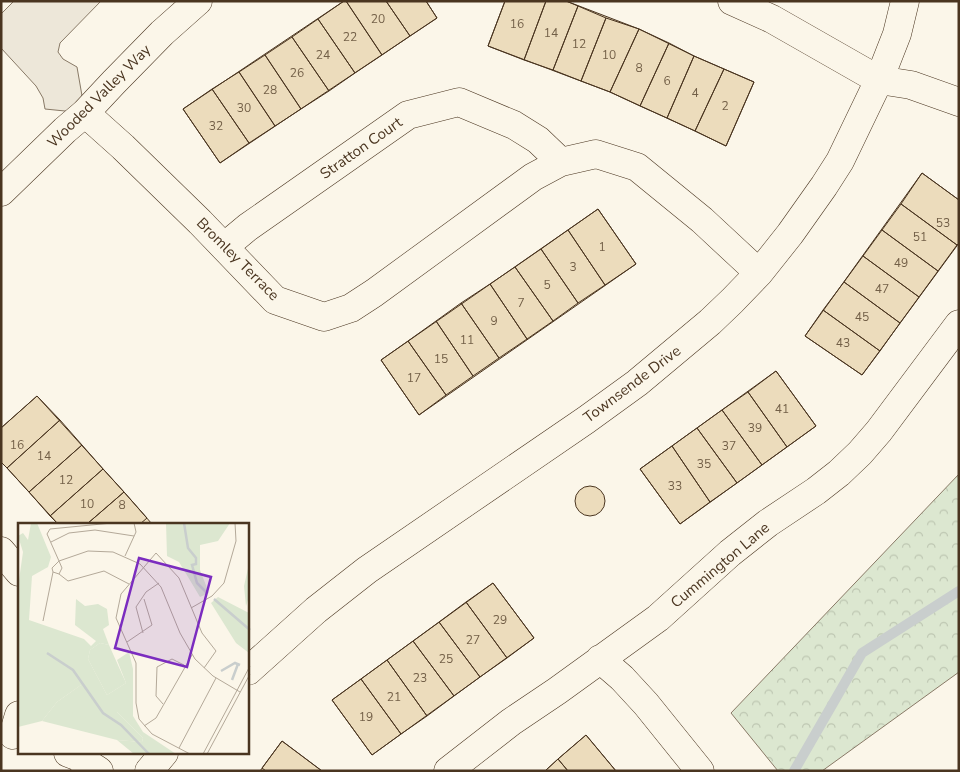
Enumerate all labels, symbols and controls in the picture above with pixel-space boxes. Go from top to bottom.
house number: 20 [371,11,385,27]
house number: 16 [510,16,524,32]
house number: 14 [544,25,558,41]
house number: 22 [343,29,357,45]
house number: 12 [572,36,586,52]
street label: Wooded Valley Way [43,40,155,152]
house number: 24 [316,47,330,63]
house number: 10 [602,47,616,63]
house number: 8 [635,60,643,76]
house number: 26 [290,65,304,81]
house number: 6 [663,73,671,89]
house number: 28 [263,82,277,98]
house number: 4 [691,85,699,101]
house number: 2 [721,98,729,114]
house number: 30 [237,100,251,116]
street label: Stratton Court [316,112,407,184]
house number: 32 [209,118,223,134]
street label: Bromley Terrace [192,213,284,305]
house number: 53 [936,215,950,231]
house number: 51 [913,229,927,245]
house number: 1 [598,239,606,255]
house number: 49 [894,255,908,271]
house number: 3 [569,259,577,275]
house number: 5 [543,277,551,293]
house number: 47 [875,281,889,297]
house number: 7 [517,295,525,311]
house number: 45 [855,309,869,325]
house number: 9 [490,313,498,329]
house number: 11 [460,332,474,348]
house number: 43 [836,335,850,351]
street label: Townsende Drive [579,341,685,427]
house number: 15 [434,351,448,367]
house number: 17 [407,370,421,386]
house number: 41 [775,401,789,417]
house number: 39 [748,420,762,436]
house number: 16 [10,437,24,453]
house number: 37 [722,438,736,454]
house number: 14 [37,448,51,464]
house number: 35 [697,456,711,472]
house number: 12 [59,472,73,488]
house number: 33 [668,478,682,494]
house number: 10 [80,496,94,512]
house number: 8 [118,497,126,513]
street label: Cummington Lane [666,518,774,612]
inset map [18,523,249,754]
house number: 29 [493,612,507,628]
house number: 27 [466,632,480,648]
house number: 25 [439,651,453,667]
house number: 23 [413,670,427,686]
house number: 21 [387,689,401,705]
house number: 19 [359,709,373,725]

